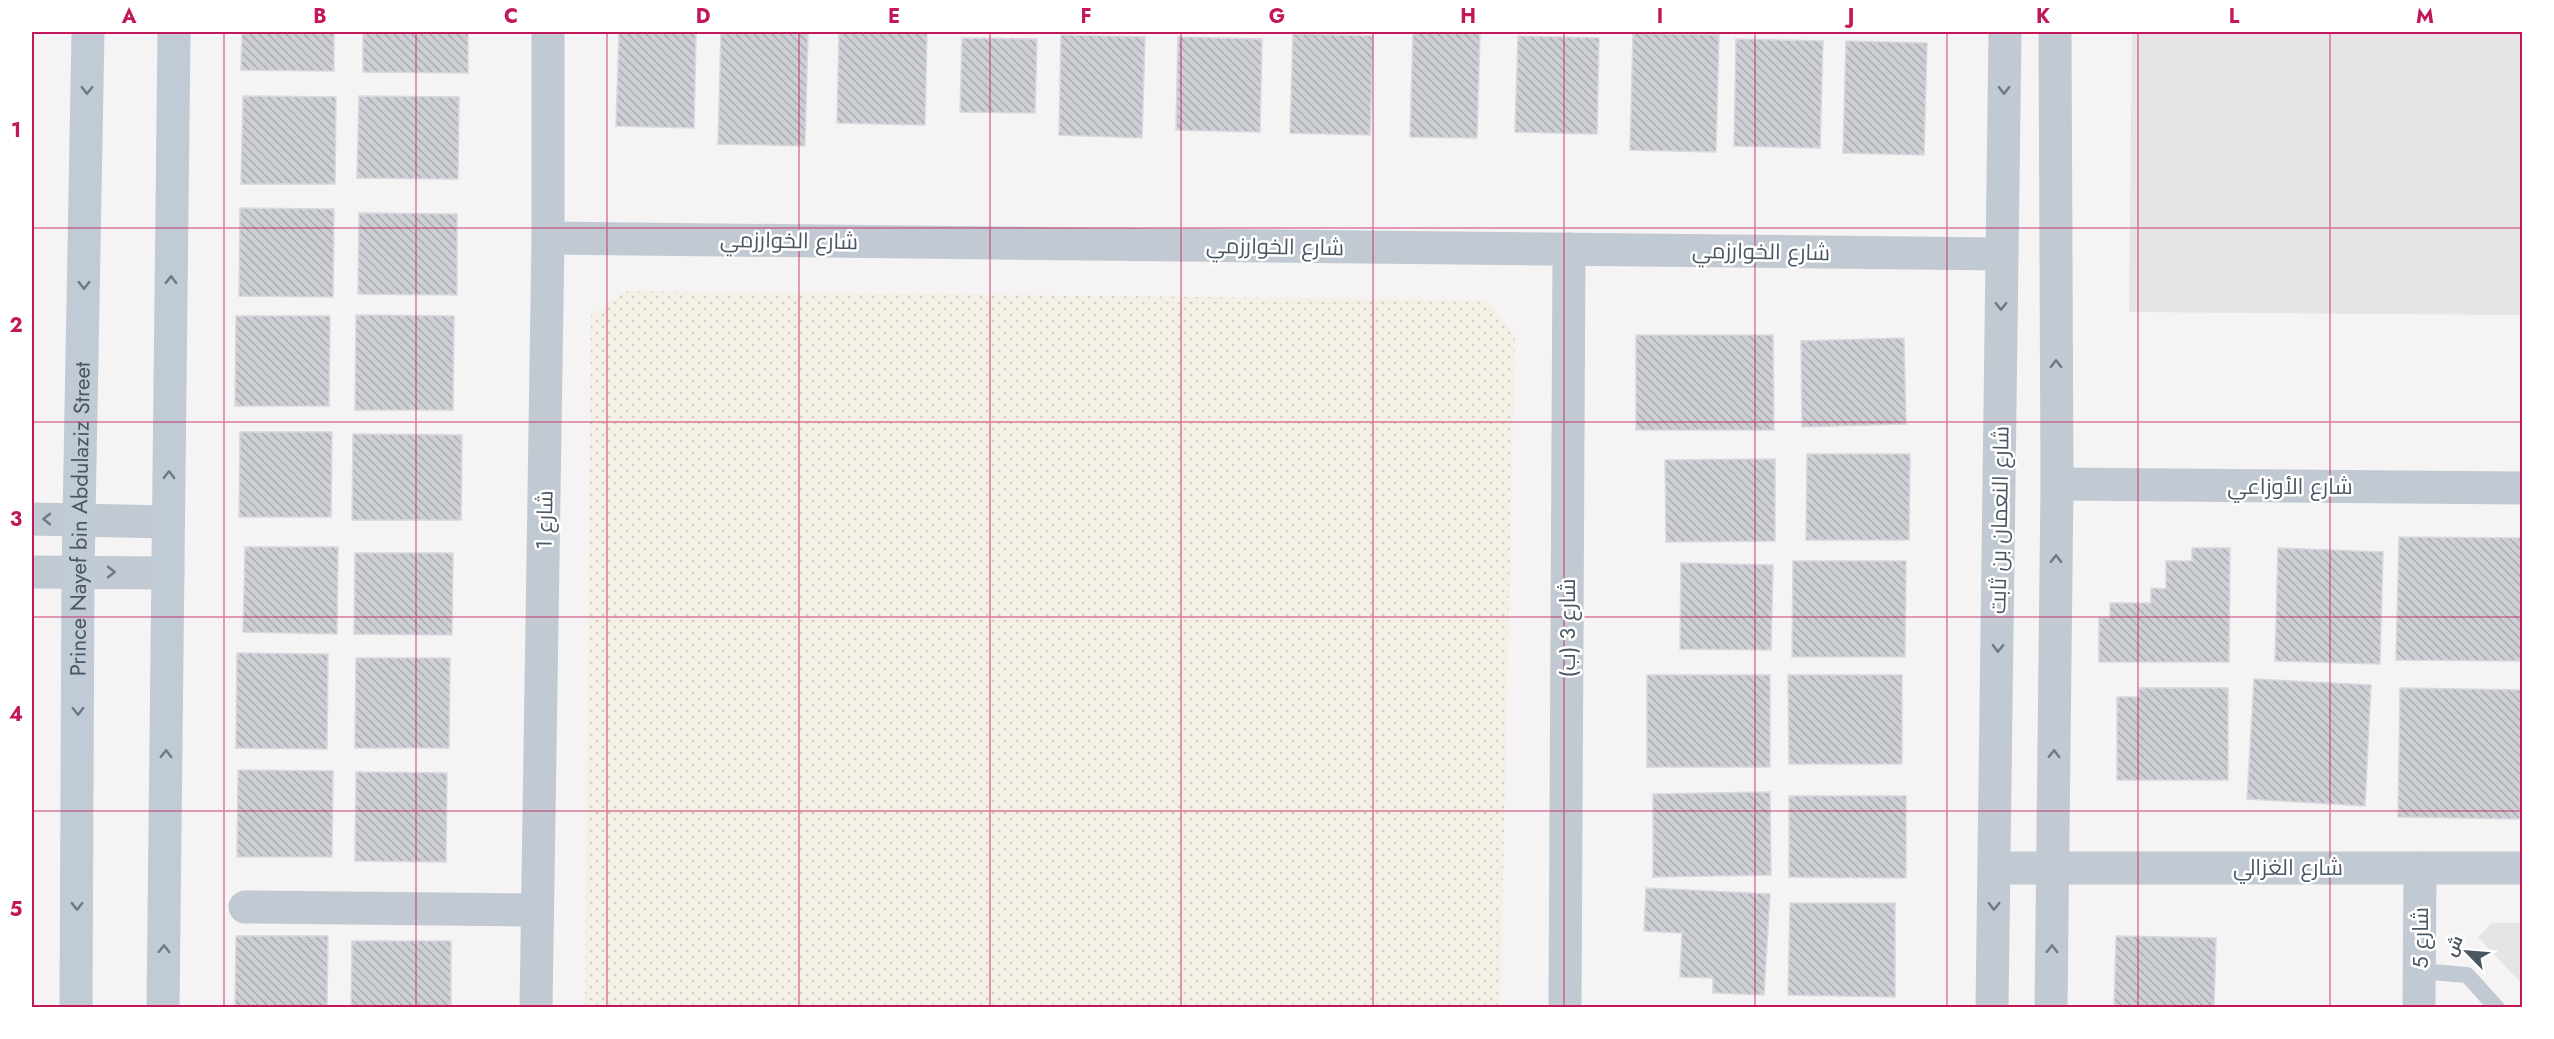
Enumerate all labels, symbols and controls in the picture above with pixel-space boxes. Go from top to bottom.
text: A [121,2,137,31]
text: B [313,2,327,31]
text: C [504,2,518,31]
text: D [696,2,710,31]
text: E [888,2,900,31]
text: F [1080,2,1092,31]
text: G [1269,2,1285,31]
text: H [1460,2,1476,31]
text: I [1657,2,1663,31]
text: J [1844,2,1854,31]
text: K [2036,2,2050,31]
text: L [2229,2,2240,31]
text: M [2416,2,2434,31]
one-way arrow [81,85,94,94]
one-way arrow [1998,85,2010,94]
text: 1 [11,116,21,145]
street label: شارع الخوارزمي [720,223,858,258]
street label: شارع الخوارزمي [1206,229,1344,264]
street label: شارع الخوارزمي [1692,234,1830,269]
one-way arrow [165,276,177,285]
one-way arrow [78,280,90,289]
one-way arrow [1995,301,2008,310]
text: 2 [9,311,23,340]
one-way arrow [2050,360,2062,369]
street label: Prince Nayef bin Abdulaziz Street [62,361,98,676]
street label: شارع النعمان بن ثابت [1981,426,2017,614]
street label: شارع الأوزاعي [2227,470,2353,503]
one-way arrow [163,471,175,480]
street label: شارع 1 [527,490,561,550]
text: 3 [10,505,22,534]
one-way arrow [43,513,52,525]
one-way arrow [2050,555,2062,564]
one-way arrow [106,566,115,578]
street label: شارع 3 (ب) [1551,579,1583,677]
one-way arrow [1991,643,2004,652]
text: 4 [9,700,23,729]
one-way arrow [72,706,84,715]
one-way arrow [160,750,172,759]
one-way arrow [2048,750,2060,759]
street label: شارع الغزالي [2233,851,2343,884]
text: 5 [10,895,23,924]
one-way arrow [71,901,83,910]
one-way arrow [1988,901,2000,910]
street label: شارع 5 [2404,907,2436,969]
north arrow [2437,922,2497,982]
text: ش [2439,932,2469,960]
one-way arrow [157,945,170,954]
one-way arrow [2046,945,2058,954]

